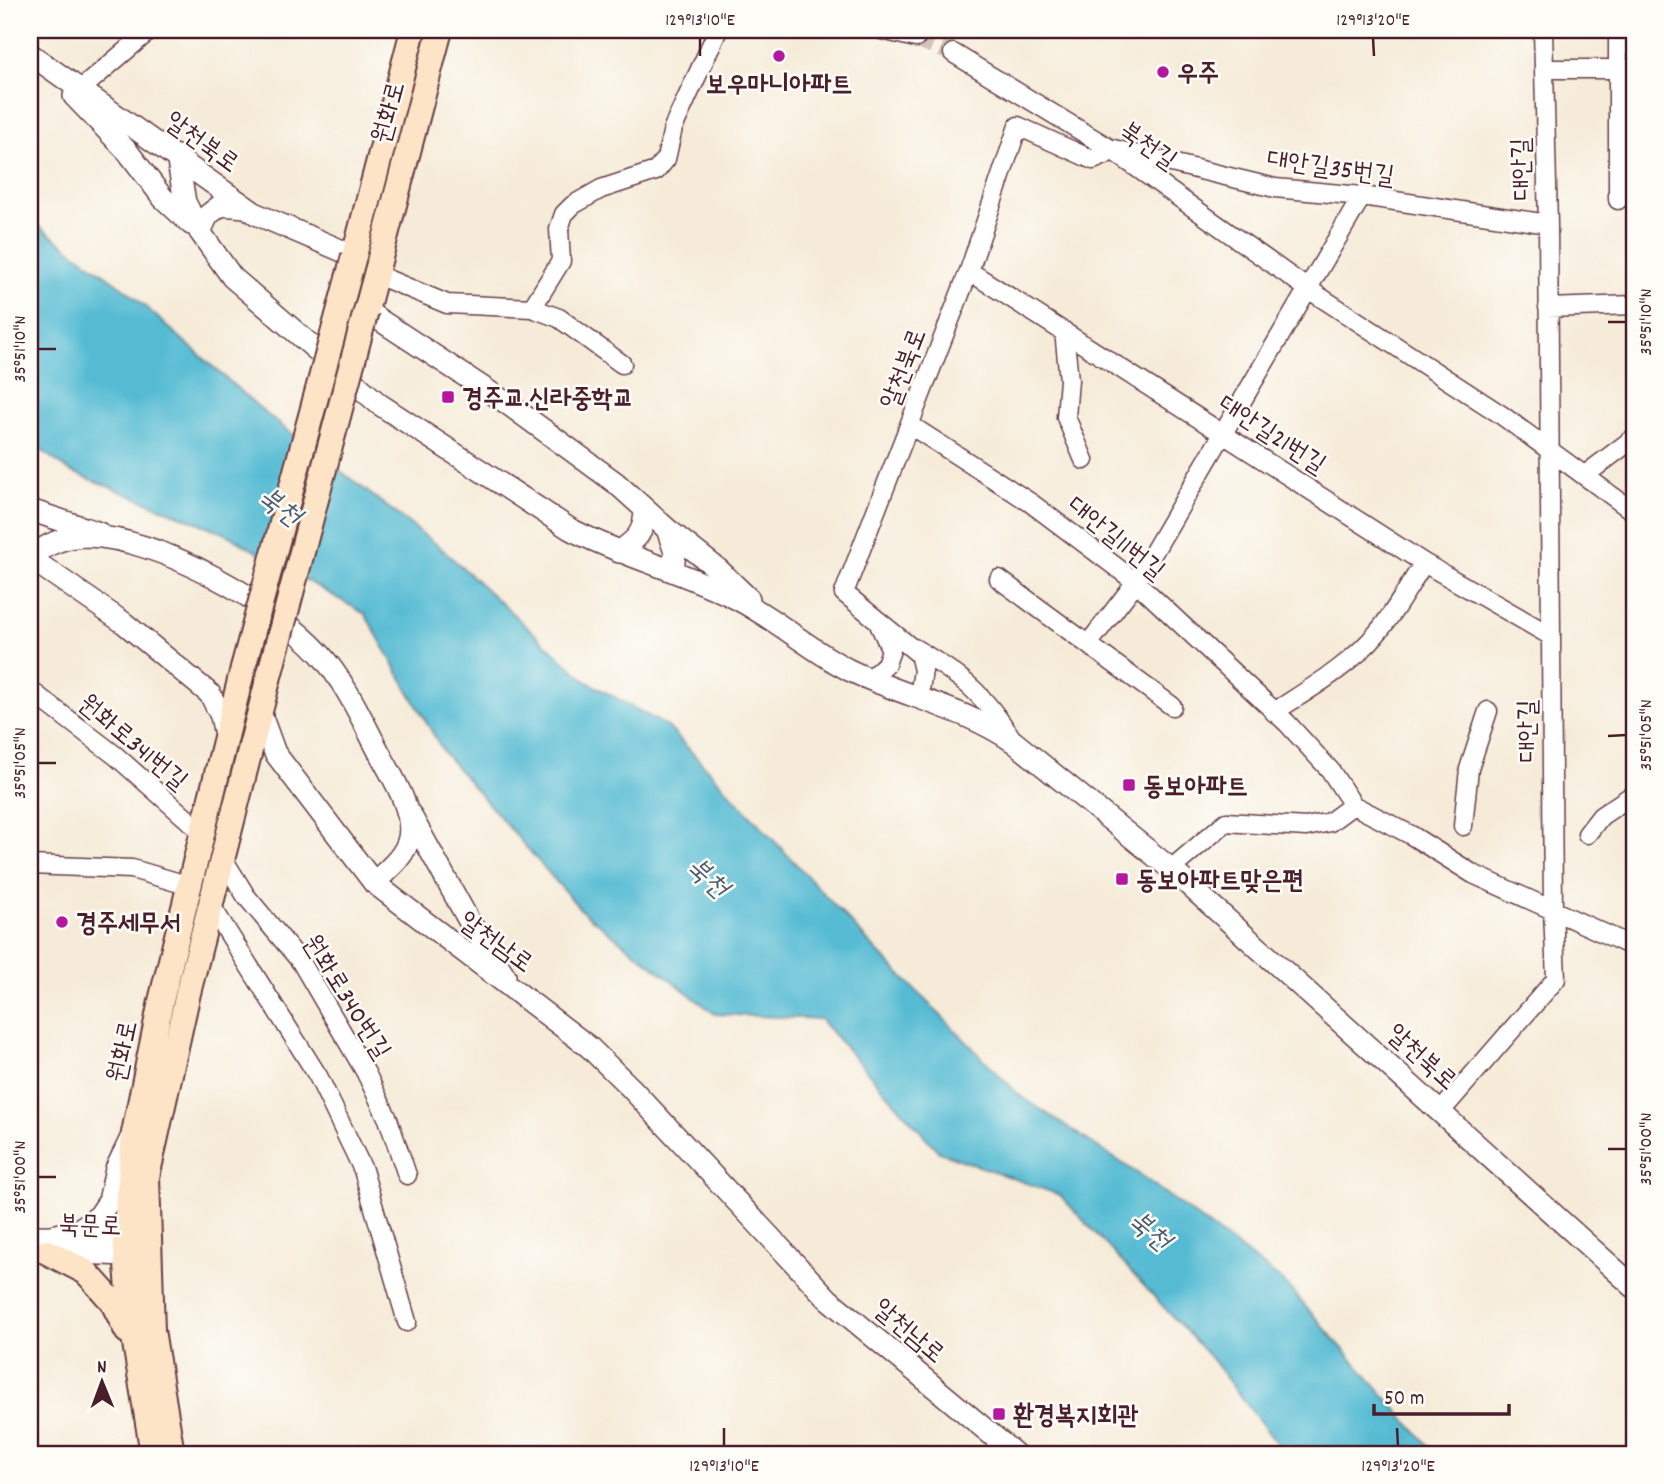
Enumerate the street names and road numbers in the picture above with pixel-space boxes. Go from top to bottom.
street label: 원화로 [364,78,416,148]
street label: 알천북로 [156,104,246,183]
street label: 북천길 [1111,114,1183,180]
street label: 대안길 [1504,137,1543,201]
street label: 대안길35번길 [1264,142,1397,197]
street label: 알천북로 [873,324,938,415]
street label: 대안길21번길 [1210,387,1332,485]
street label: 대안길11번길 [1058,489,1172,591]
street label: 원화로341번길 [69,687,195,801]
street label: 대안길 [1511,700,1548,762]
street label: 알천남로 [450,904,540,983]
street label: 원화로340번길 [292,928,398,1068]
street label: 원화로 [100,1017,149,1086]
street label: 알천북로 [1377,1017,1464,1100]
street label: 북문로 [58,1208,122,1247]
street label: 알천남로 [864,1292,952,1374]

